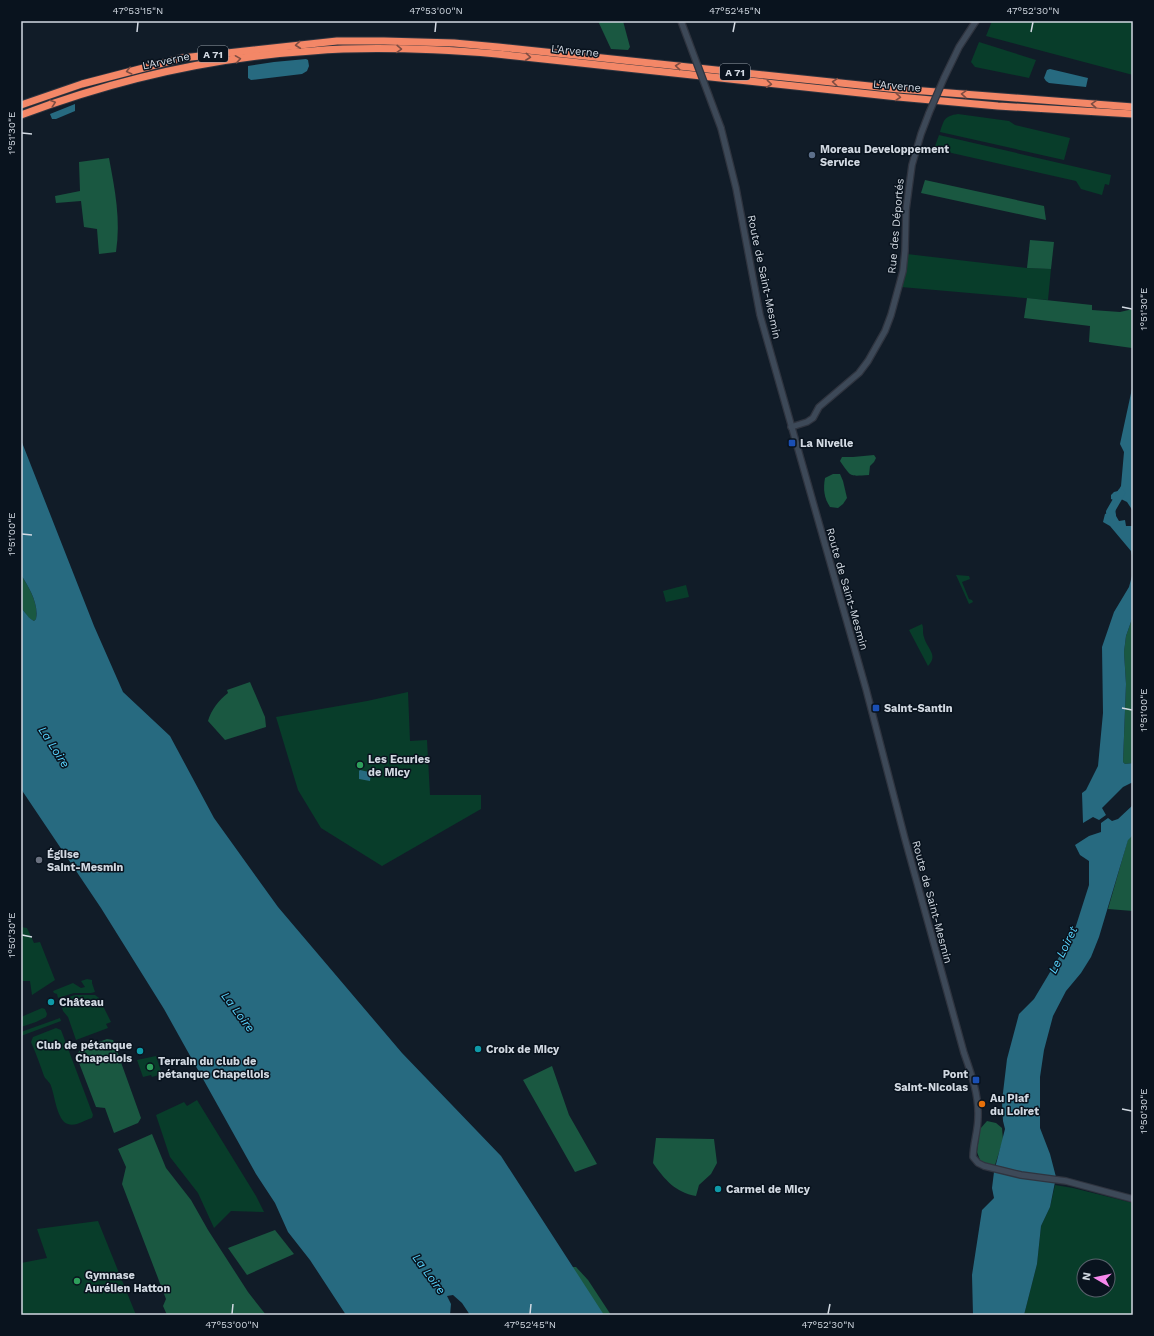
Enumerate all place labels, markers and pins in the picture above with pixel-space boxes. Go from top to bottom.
place label: Moreau Developpement Service [820,143,949,169]
marker: Moreau Developpement Service [807,150,817,160]
place label: La Nivelle [800,437,853,450]
marker: La Nivelle [787,438,797,448]
place label: Saint-Santin [884,702,953,715]
marker: Saint-Santin [871,703,881,713]
place label: Les Ecuries de Micy [368,753,430,779]
marker: Les Ecuries de Micy [355,760,365,770]
place label: Église Saint-Mesmin [47,848,124,874]
marker: Église Saint-Mesmin [34,855,44,865]
place label: Château [59,996,104,1009]
marker: Château [46,997,56,1007]
place label: Club de pétanque Chapellois [36,1039,132,1065]
place label: Croix de Micy [486,1043,560,1056]
marker: Croix de Micy [473,1044,483,1054]
marker: Club de pétanque Chapellois [135,1046,145,1056]
place label: Terrain du club de pétanque Chapellois [158,1055,269,1081]
marker: Terrain du club de pétanque Chapellois [145,1062,155,1072]
place label: Pont Saint-Nicolas [894,1068,968,1094]
marker: Pont Saint-Nicolas [971,1075,981,1085]
place label: Au Piaf du Loiret [990,1092,1039,1118]
marker: Au Piaf du Loiret [977,1099,987,1109]
place label: Carmel de Micy [726,1183,811,1196]
marker: Carmel de Micy [713,1184,723,1194]
place label: Gymnase Aurélien Hatton [85,1269,170,1295]
marker: Gymnase Aurélien Hatton [72,1276,82,1286]

